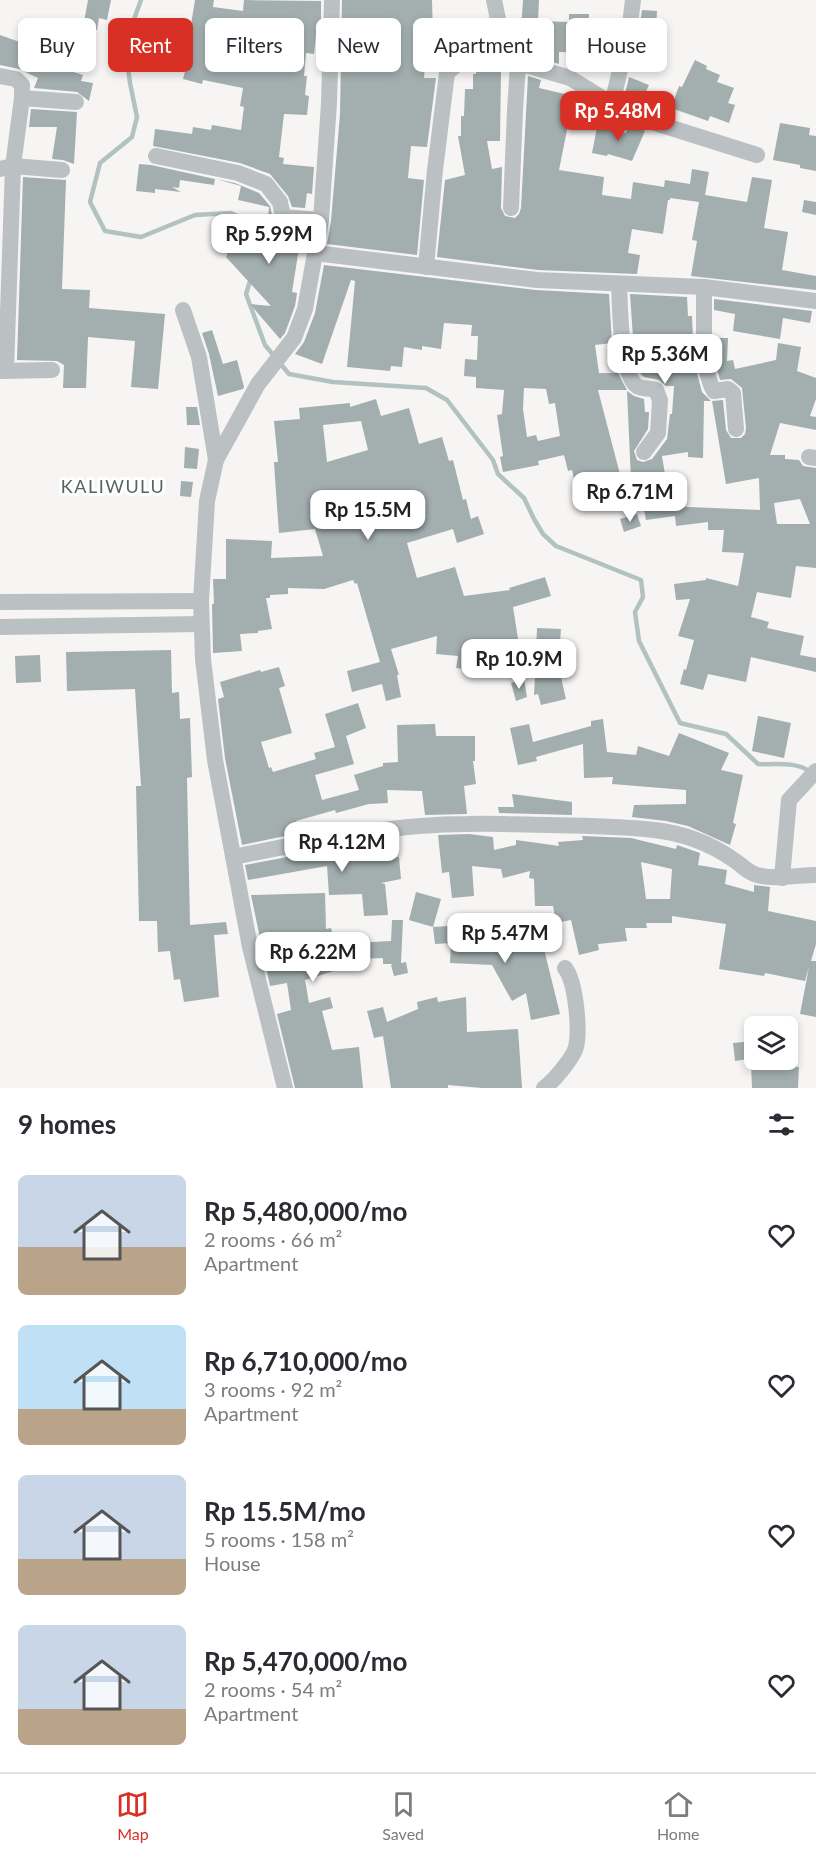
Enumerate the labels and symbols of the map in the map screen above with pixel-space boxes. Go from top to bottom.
pin: Rp 5.48M [556,91,680,142]
pin: Rp 5.99M [207,214,331,265]
pin: Rp 5.36M [603,334,727,385]
pin: Rp 6.71M [568,472,692,523]
district label: KALIWULU [61,475,165,497]
pin: Rp 15.5M [306,490,430,541]
pin: Rp 10.9M [457,639,581,690]
pin: Rp 4.12M [280,822,404,873]
pin: Rp 5.47M [443,913,567,964]
pin: Rp 6.22M [251,932,375,983]

